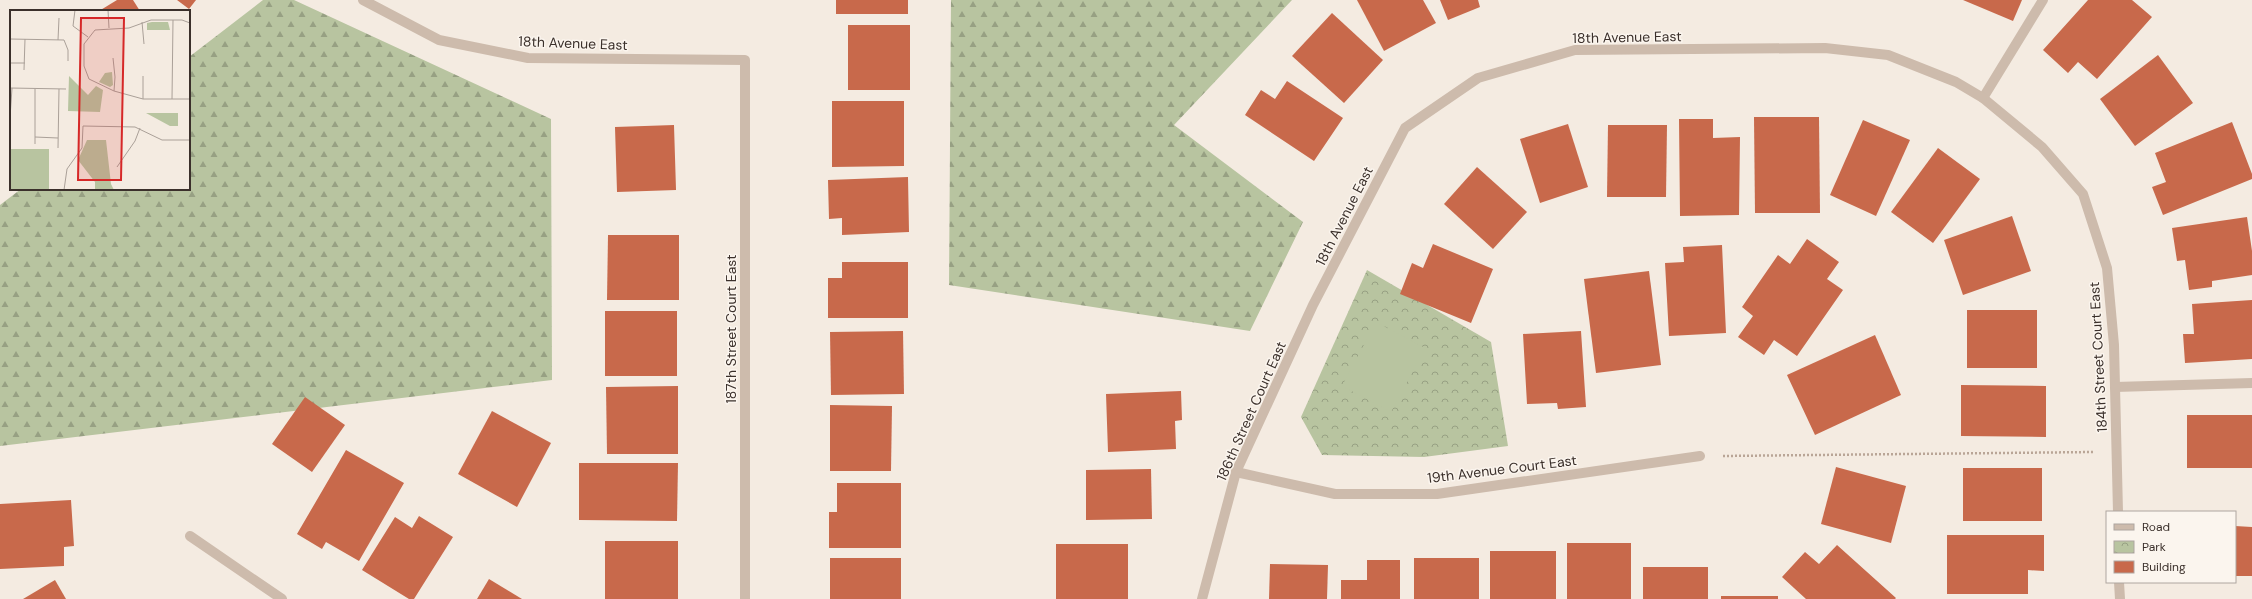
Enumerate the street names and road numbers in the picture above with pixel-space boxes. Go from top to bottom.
street label: 18th Avenue East [1572,27,1682,47]
street label: 18th Avenue East [518,32,628,54]
street label: 18th Avenue East [1311,163,1377,269]
street label: 187th Street Court East [722,254,740,404]
street label: 184th Street Court East [2085,281,2111,433]
street label: 186th Street Court East [1212,338,1290,484]
street label: 19th Avenue Court East [1426,451,1578,487]

